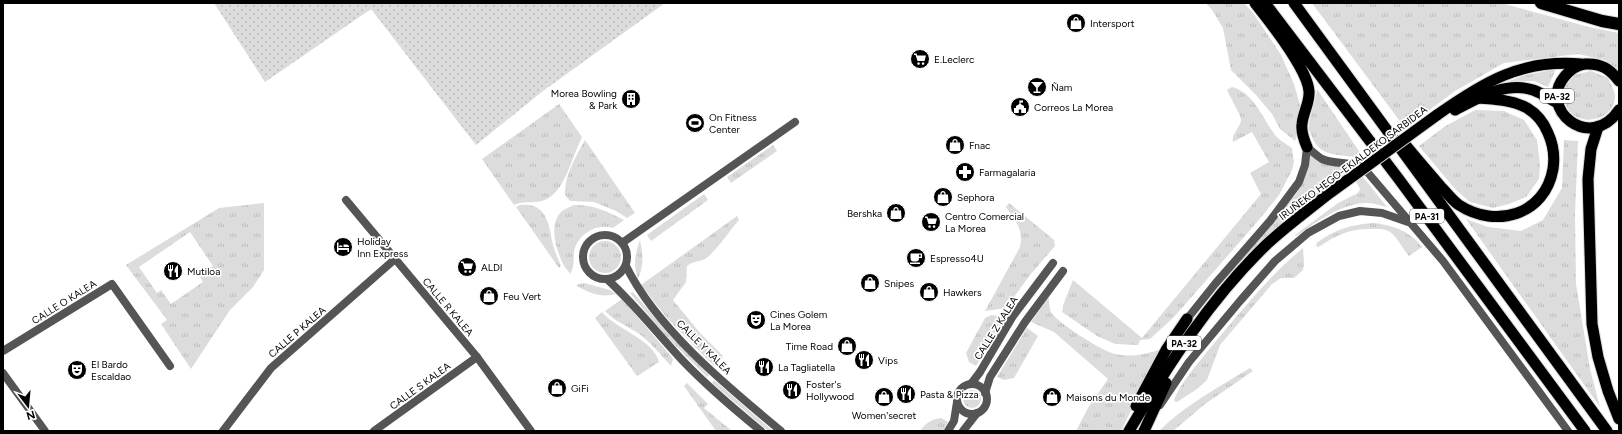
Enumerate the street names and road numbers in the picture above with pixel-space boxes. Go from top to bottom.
road number: PA-32 [1540,89,1574,103]
street label: IRUÑEKO HEGO-EKIALDEKO SARBIDEA [1276,103,1430,223]
road number: PA-31 [1410,209,1444,223]
street label: CALLE R KALEA [420,275,476,339]
street label: CALLE O KALEA [29,277,99,327]
street label: CALLE Z KALEA [971,294,1021,362]
street label: CALLE P KALEA [266,303,329,360]
street label: CALLE Y KALEA [674,317,734,377]
road number: PA-32 [1167,336,1201,350]
street label: CALLE S KALEA [387,359,453,412]

